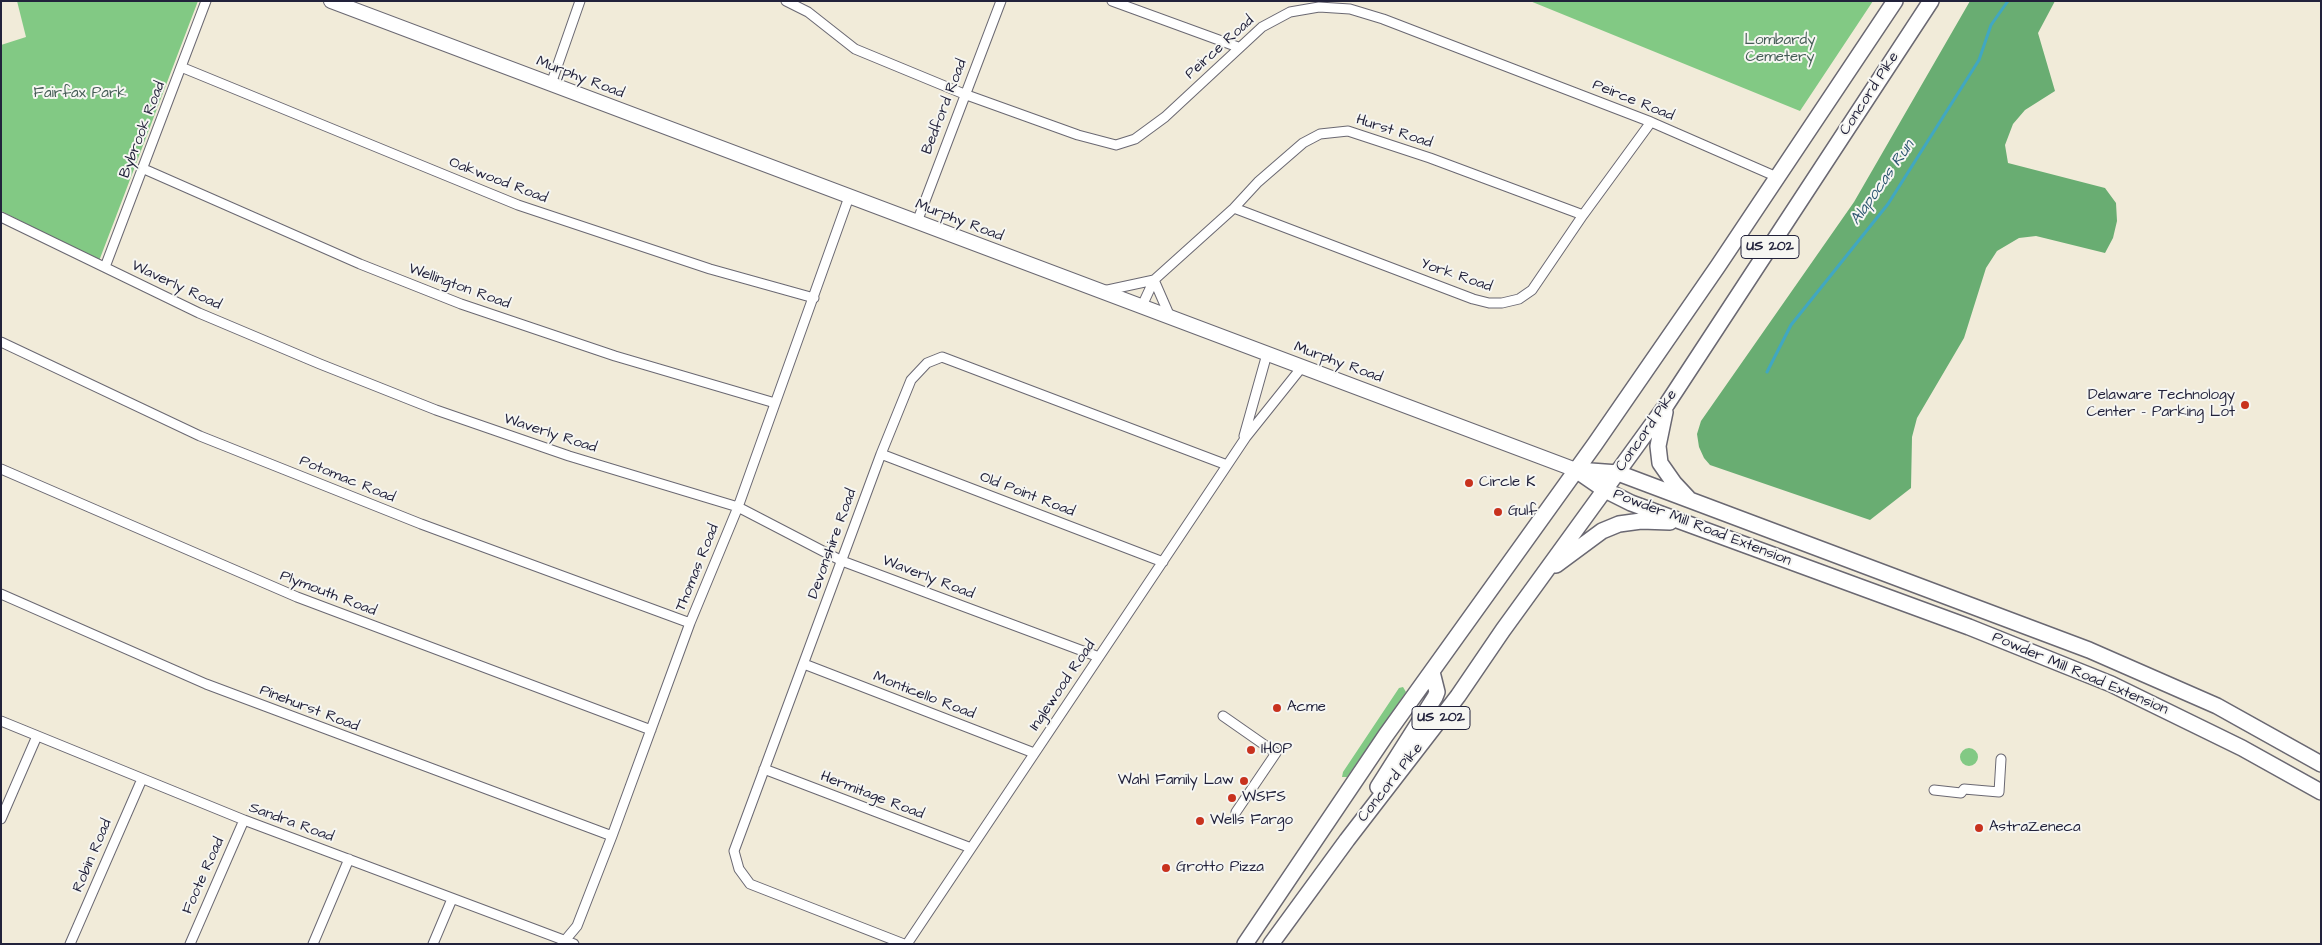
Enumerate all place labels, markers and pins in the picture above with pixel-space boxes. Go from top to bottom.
place label: Delaware Technology Center - Parking Lot [2087,387,2235,422]
marker: Delaware Technology Center - Parking Lot [2239,399,2251,411]
place label: Circle K [1479,474,1535,492]
marker: Circle K [1463,477,1475,489]
place label: Gulf [1508,503,1537,521]
marker: Gulf [1492,506,1504,518]
place label: Acme [1287,699,1326,717]
marker: Acme [1271,702,1283,714]
place label: IHOP [1261,741,1292,759]
marker: IHOP [1245,744,1257,756]
place label: Wahl Family Law [1118,772,1234,790]
marker: Wahl Family Law [1238,775,1250,787]
place label: WSFS [1242,789,1286,807]
marker: WSFS [1226,792,1238,804]
place label: Wells Fargo [1210,812,1293,830]
marker: Wells Fargo [1194,815,1206,827]
place label: AstraZeneca [1989,819,2081,837]
marker: AstraZeneca [1973,822,1985,834]
place label: Grotto Pizza [1176,859,1264,877]
marker: Grotto Pizza [1160,862,1172,874]

